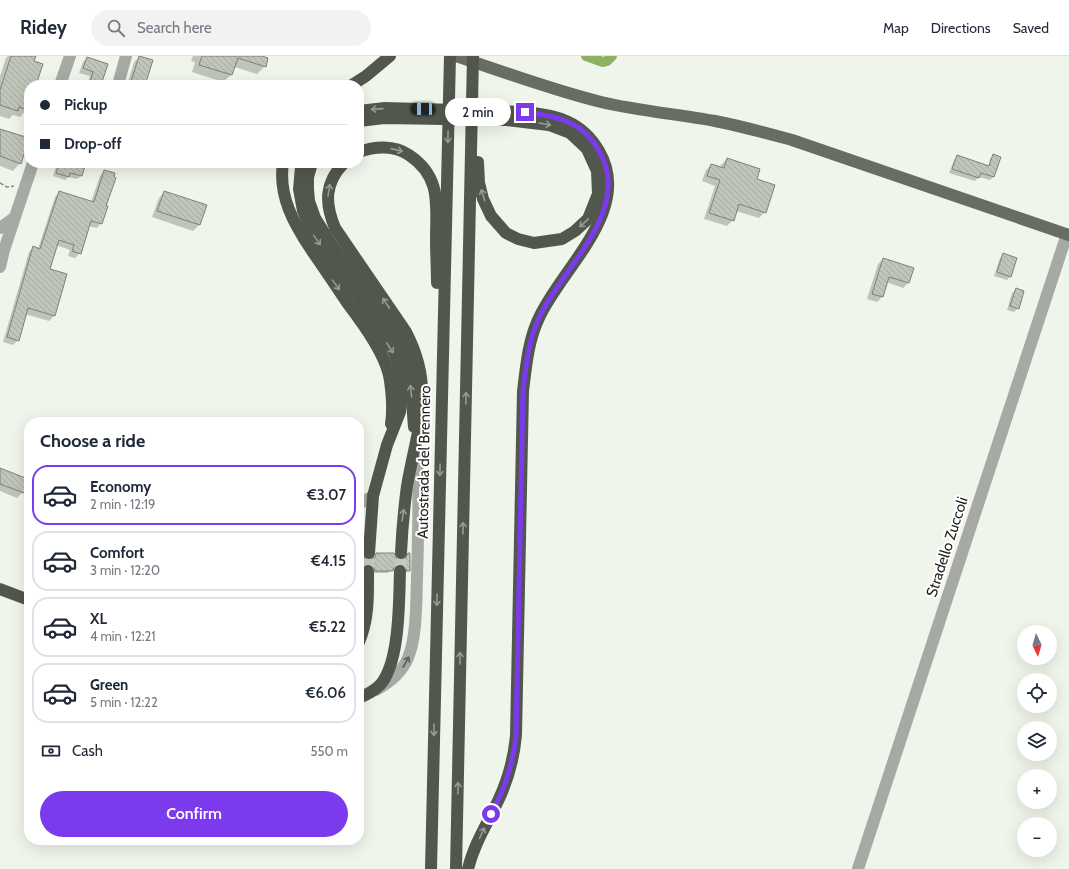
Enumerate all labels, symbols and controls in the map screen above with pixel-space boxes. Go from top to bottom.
search box [91,10,371,46]
text: Ridey [20,16,67,39]
icon: search [105,17,127,39]
text: Search here [137,19,212,37]
text: Map [883,19,909,37]
text: Directions [931,19,991,37]
text: Saved [1013,19,1049,37]
text: Pickup [64,96,107,114]
callout: 2 min [445,98,511,126]
car [411,103,435,115]
route end [516,103,534,121]
text: 2 min [462,104,494,120]
one-way arrow [371,105,384,112]
one-way arrow [538,121,551,129]
one-way arrow [444,130,452,143]
text: Drop-off [64,135,122,153]
one-way arrow [390,146,403,154]
one-way arrow [325,184,333,197]
one-way arrow [479,189,486,202]
one-way arrow [578,218,589,227]
one-way arrow [313,234,321,245]
one-way arrow [332,280,340,291]
one-way arrow [382,297,390,308]
one-way arrow [385,342,394,353]
one-way arrow [408,385,415,398]
street label: Autostrada del Brennero [414,385,434,539]
one-way arrow [462,392,470,405]
text: Choose a ride [40,430,145,452]
one-way arrow [436,463,444,476]
icon: car [42,477,78,513]
text: Economy [90,478,151,496]
text: €3.07 [307,486,346,504]
street label: Stradello Zuccoli [922,495,972,599]
text: 2 min · 12:19 [90,496,155,512]
one-way arrow [399,509,407,522]
one-way arrow [459,522,467,535]
icon: car [42,543,78,579]
text: Comfort [90,544,144,562]
text: €4.15 [311,552,346,570]
text: 3 min · 12:20 [90,562,160,578]
one-way arrow [433,593,441,606]
icon: car [42,609,78,645]
text: XL [90,610,107,628]
text: €5.22 [309,618,346,636]
north arrow [1017,625,1057,665]
map controls [1017,625,1057,857]
text: 4 min · 12:21 [90,628,156,644]
one-way arrow [457,652,464,665]
one-way arrow [402,656,410,668]
button: locate [1017,673,1057,713]
icon: car [42,675,78,711]
text: Green [90,676,128,694]
text: €6.06 [306,684,346,702]
text: 5 min · 12:22 [90,694,158,710]
button: layers [1017,721,1057,761]
one-way arrow [430,723,438,736]
icon: cash [40,740,62,762]
text: Cash [72,742,103,760]
text: 550 m [311,743,348,759]
button: + [1017,769,1057,809]
one-way arrow [454,782,462,795]
button: Confirm [40,791,348,837]
route start [482,805,500,823]
button: − [1017,817,1057,857]
one-way arrow [478,827,486,839]

